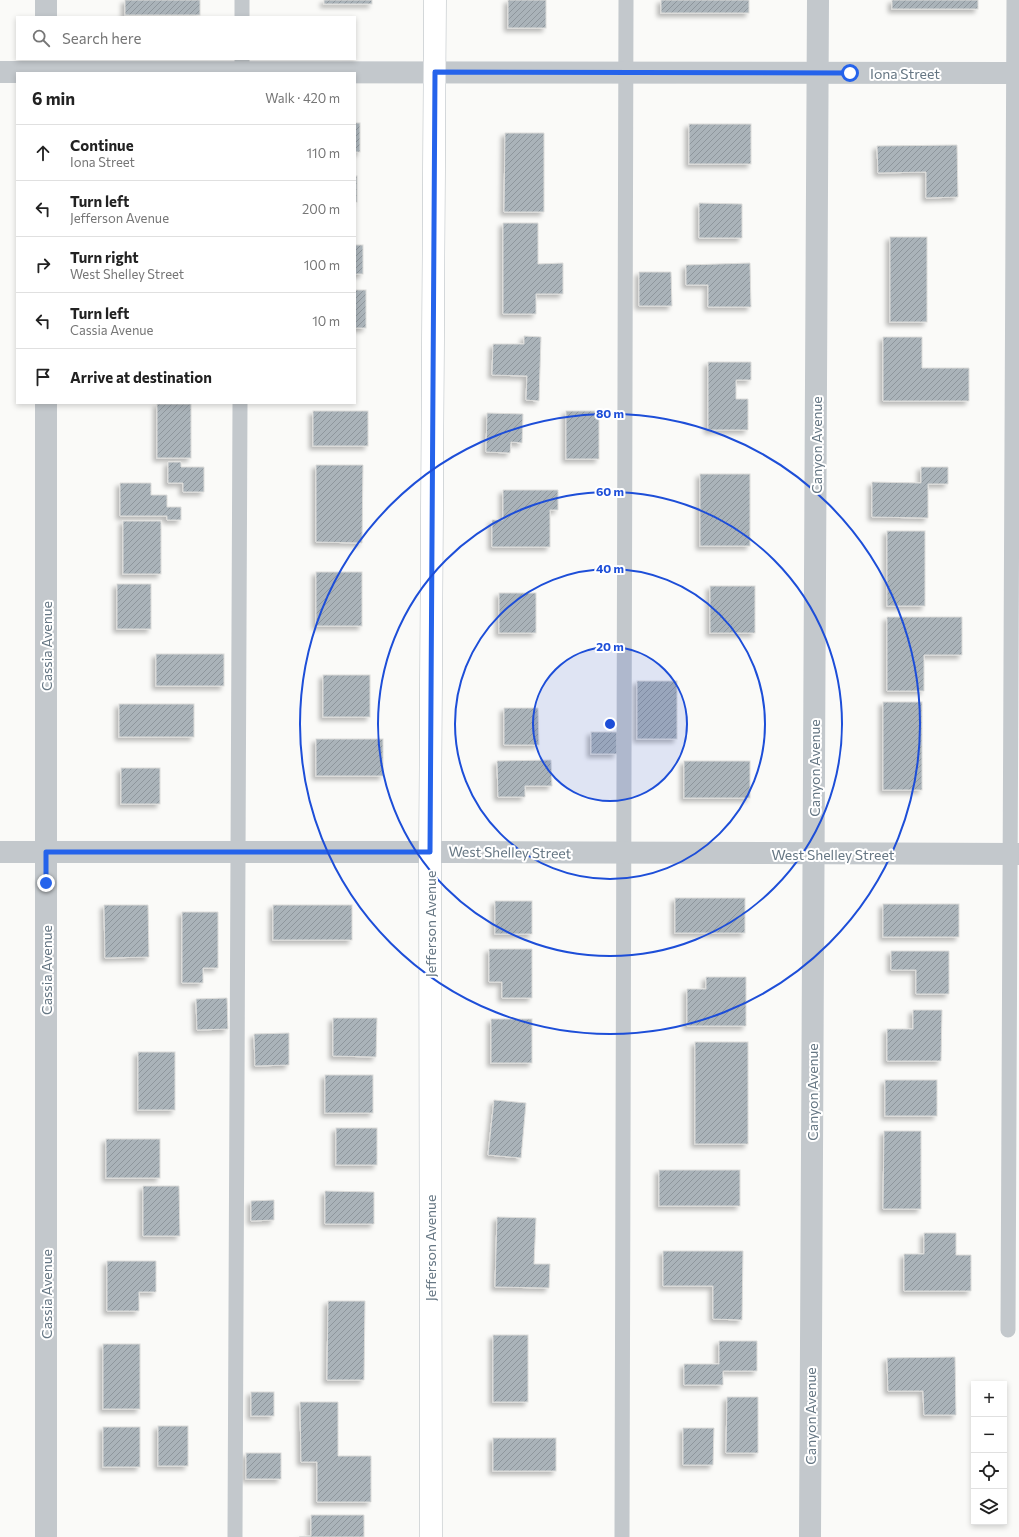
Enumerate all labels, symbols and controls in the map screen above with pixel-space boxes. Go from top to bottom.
search box [16,16,356,60]
icon: search [30,27,52,49]
text: Search here [62,29,141,47]
route start [841,64,859,82]
street label: Iona Street [870,65,940,82]
text: 6 min [32,88,75,109]
text: Walk · 420 m [265,90,340,106]
text: Continue [70,136,134,154]
icon: ahead [32,142,54,164]
text: 110 m [307,145,340,161]
text: Iona Street [70,154,135,170]
text: Turn left [70,192,129,210]
icon: left [32,198,54,220]
text: 200 m [302,201,340,217]
text: Jefferson Avenue [70,210,169,226]
text: Turn right [70,248,139,266]
icon: right [32,254,54,276]
text: 100 m [304,257,340,273]
text: West Shelley Street [70,266,184,282]
text: Turn left [70,304,129,322]
icon: left [32,310,54,332]
text: 10 m [312,313,340,329]
text: Cassia Avenue [70,322,153,338]
icon: arrive [32,366,54,388]
text: Arrive at destination [70,368,212,386]
street label: Canyon Avenue [808,396,825,494]
text: 80 m [596,406,624,420]
text: 60 m [596,484,624,498]
text: 40 m [596,561,624,575]
street label: Cassia Avenue [38,601,55,691]
text: 20 m [596,639,624,653]
centre of rings [603,717,617,731]
street label: Canyon Avenue [806,719,823,817]
street label: West Shelley Street [448,842,572,862]
street label: West Shelley Street [772,846,895,863]
street label: Jefferson Avenue [422,871,439,977]
route end [37,874,55,892]
street label: Cassia Avenue [38,925,55,1015]
street label: Canyon Avenue [804,1043,821,1141]
street label: Jefferson Avenue [422,1195,439,1301]
street label: Cassia Avenue [38,1249,55,1339]
street label: Canyon Avenue [802,1367,819,1465]
map controls [971,1381,1007,1525]
button: + [971,1381,1007,1417]
button: − [971,1417,1007,1453]
button: locate [971,1453,1007,1489]
button: layers [971,1489,1007,1525]

